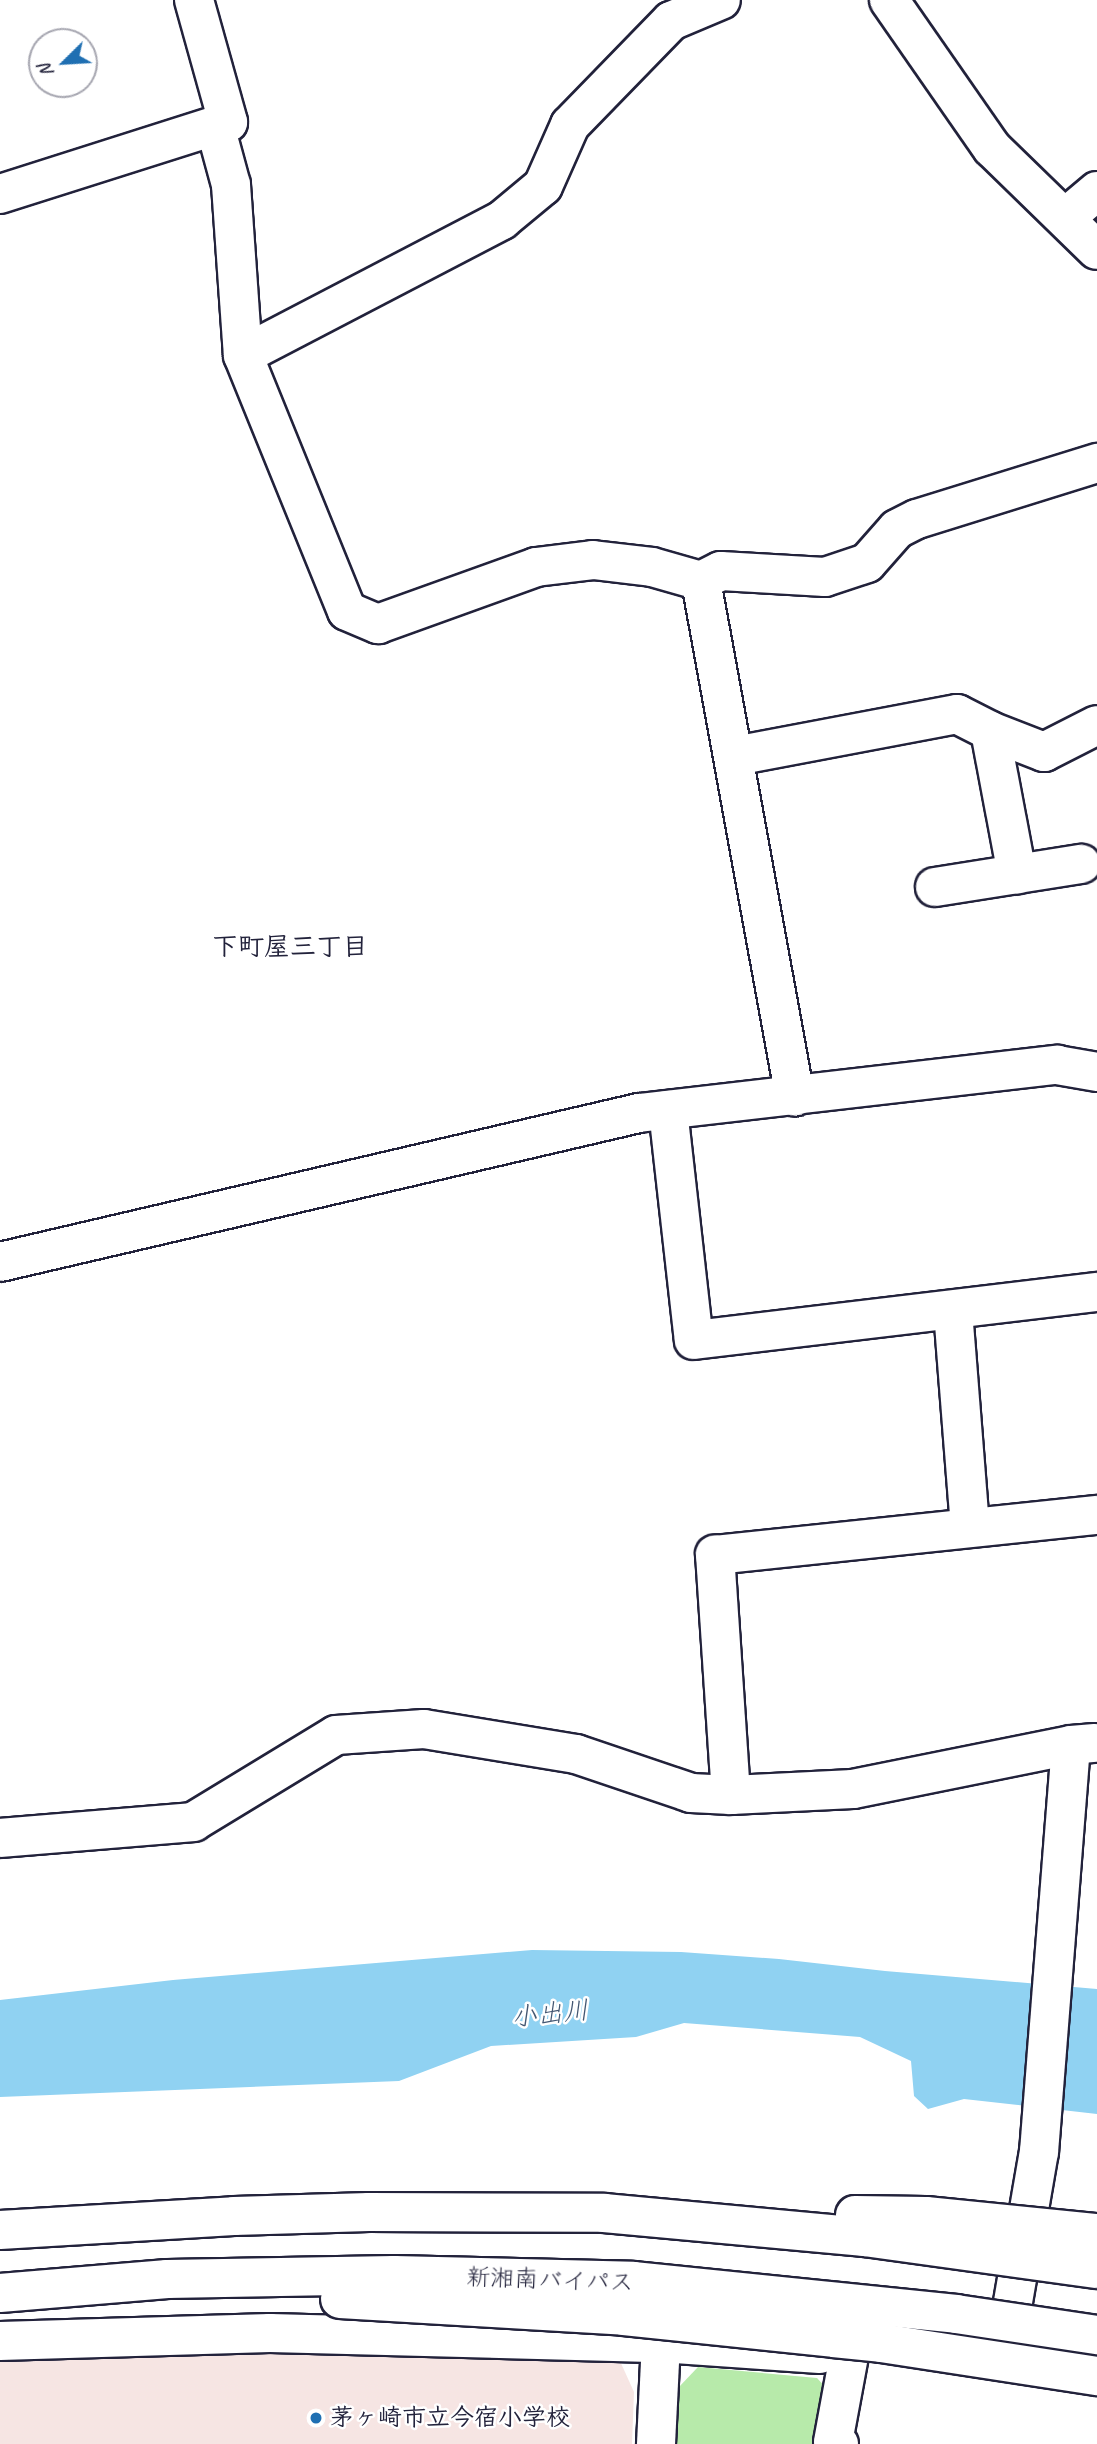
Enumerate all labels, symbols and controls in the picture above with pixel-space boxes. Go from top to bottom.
north arrow [28,28,98,98]
text: N [32,60,59,81]
district label: 下町屋三丁目 [212,931,368,963]
water label: 小出川 [510,1994,590,2034]
street label: 新湘南バイパス [466,2263,634,2297]
place label: 茅ヶ崎市立今宿小学校 [330,2404,570,2432]
marker: 茅ヶ崎市立今宿小学校 [308,2410,324,2426]

